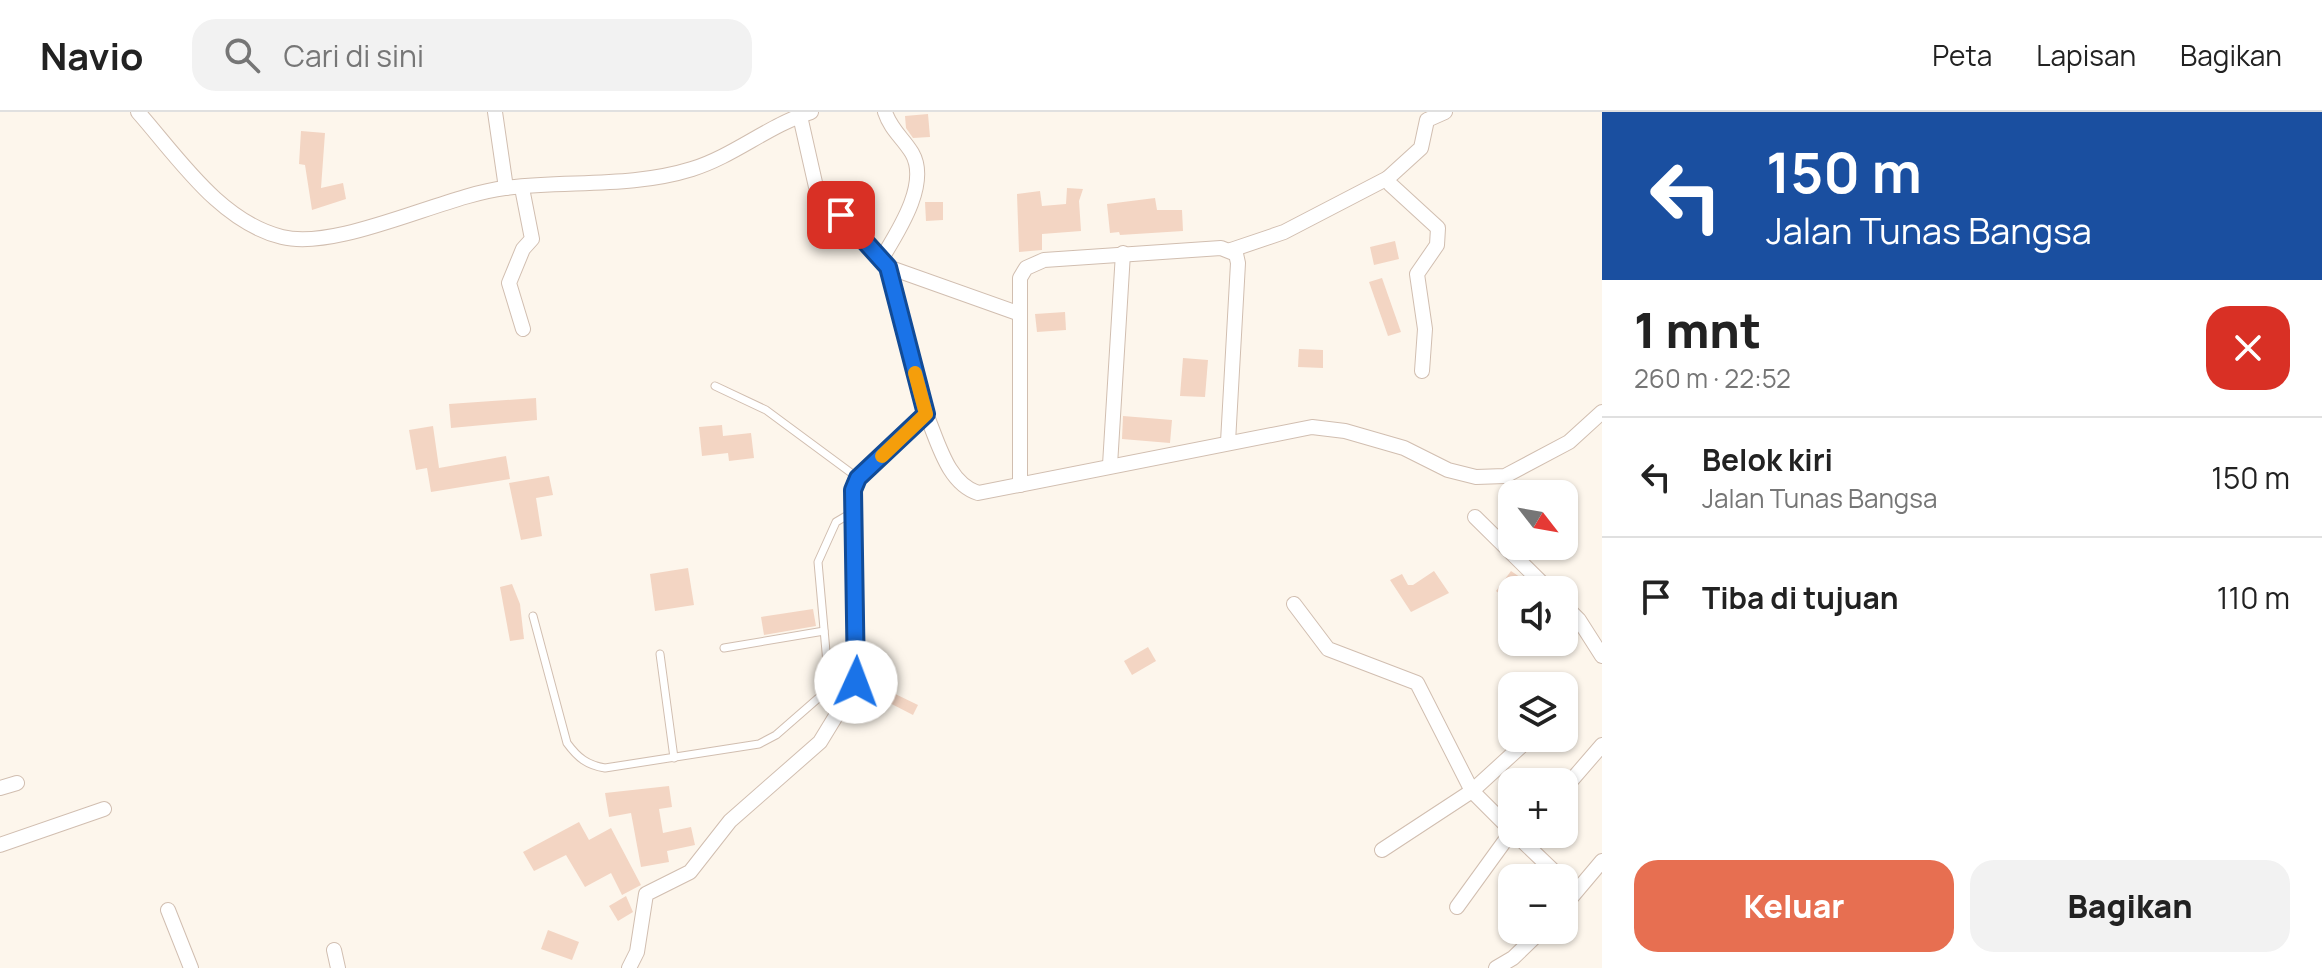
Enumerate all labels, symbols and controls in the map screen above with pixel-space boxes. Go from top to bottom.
search box [192,19,752,91]
text: Navio [40,29,144,81]
icon: search [220,33,264,77]
text: Cari di sini [284,35,424,76]
text: Peta [1932,36,1992,74]
text: Lapisan [2036,36,2136,74]
text: Bagikan [2180,36,2282,74]
text: 150 m [1766,133,1922,210]
icon: left [1634,144,1738,248]
pin [807,181,875,249]
icon: arrive [819,193,863,237]
text: Jalan Tunas Bangsa [1766,206,2092,255]
text: 1 mnt [1634,297,1761,362]
button: close [2206,306,2290,390]
text: 260 m · 22:52 [1634,360,1791,396]
text: Belok kiri [1702,439,1833,480]
icon: left [1634,455,1678,499]
text: 150 m [2211,457,2290,498]
north arrow [1498,480,1578,560]
map controls [1498,480,1578,944]
text: Jalan Tunas Bangsa [1702,480,1937,516]
icon: arrive [1634,575,1678,619]
button: sound [1498,576,1578,656]
text: Tiba di tujuan [1702,577,1899,618]
text: 110 m [2217,577,2290,618]
position arrow [814,640,898,724]
button: layers [1498,672,1578,752]
button: + [1498,768,1578,848]
button: Keluar [1634,860,1954,952]
button: Bagikan [1970,860,2290,952]
button: − [1498,864,1578,944]

